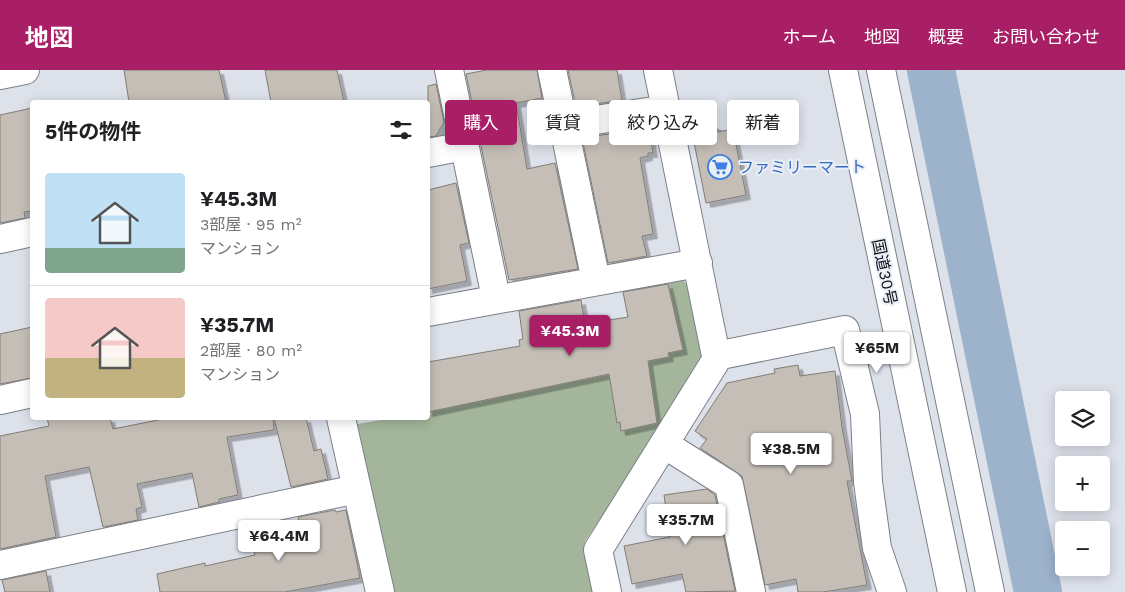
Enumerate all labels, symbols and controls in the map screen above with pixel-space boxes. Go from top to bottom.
text: 地図 [25,24,73,52]
text: ホーム [783,26,836,47]
text: 地図 [864,26,900,47]
text: 概要 [928,26,964,47]
text: お問い合わせ [992,26,1100,47]
chip: 購入 [445,100,517,145]
chip: 賃貸 [527,100,599,145]
chip: 絞り込み [609,100,717,145]
chip: 新着 [727,100,799,145]
icon: filters [387,116,415,144]
text: 5件の物件 [45,119,141,144]
supermarket icon: ファミリーマート [707,154,733,180]
place label: ファミリーマート [738,158,866,177]
text: ¥45.3M [200,186,277,211]
icon: home [85,193,145,253]
text: 3部屋 · 95 m² [200,215,302,234]
street label: 国道30号 [868,237,901,307]
text: マンション [200,239,280,258]
text: ¥35.7M [200,312,274,337]
pin: ¥45.3M [529,314,611,357]
icon: home [85,318,145,378]
text: ¥45.3M [540,321,600,340]
pin: ¥65M [847,332,907,374]
text: ¥65M [855,338,899,357]
text: 2部屋 · 80 m² [200,341,302,360]
text: マンション [200,365,280,384]
map controls [1055,391,1110,576]
button: layers [1055,391,1110,446]
pin: ¥38.5M [750,432,832,475]
text: ¥38.5M [762,439,820,458]
button: + [1055,456,1110,511]
pin: ¥35.7M [645,504,727,546]
text: ¥35.7M [658,510,714,529]
pin: ¥64.4M [238,520,320,562]
button: − [1055,521,1110,576]
text: ¥64.4M [249,526,309,545]

